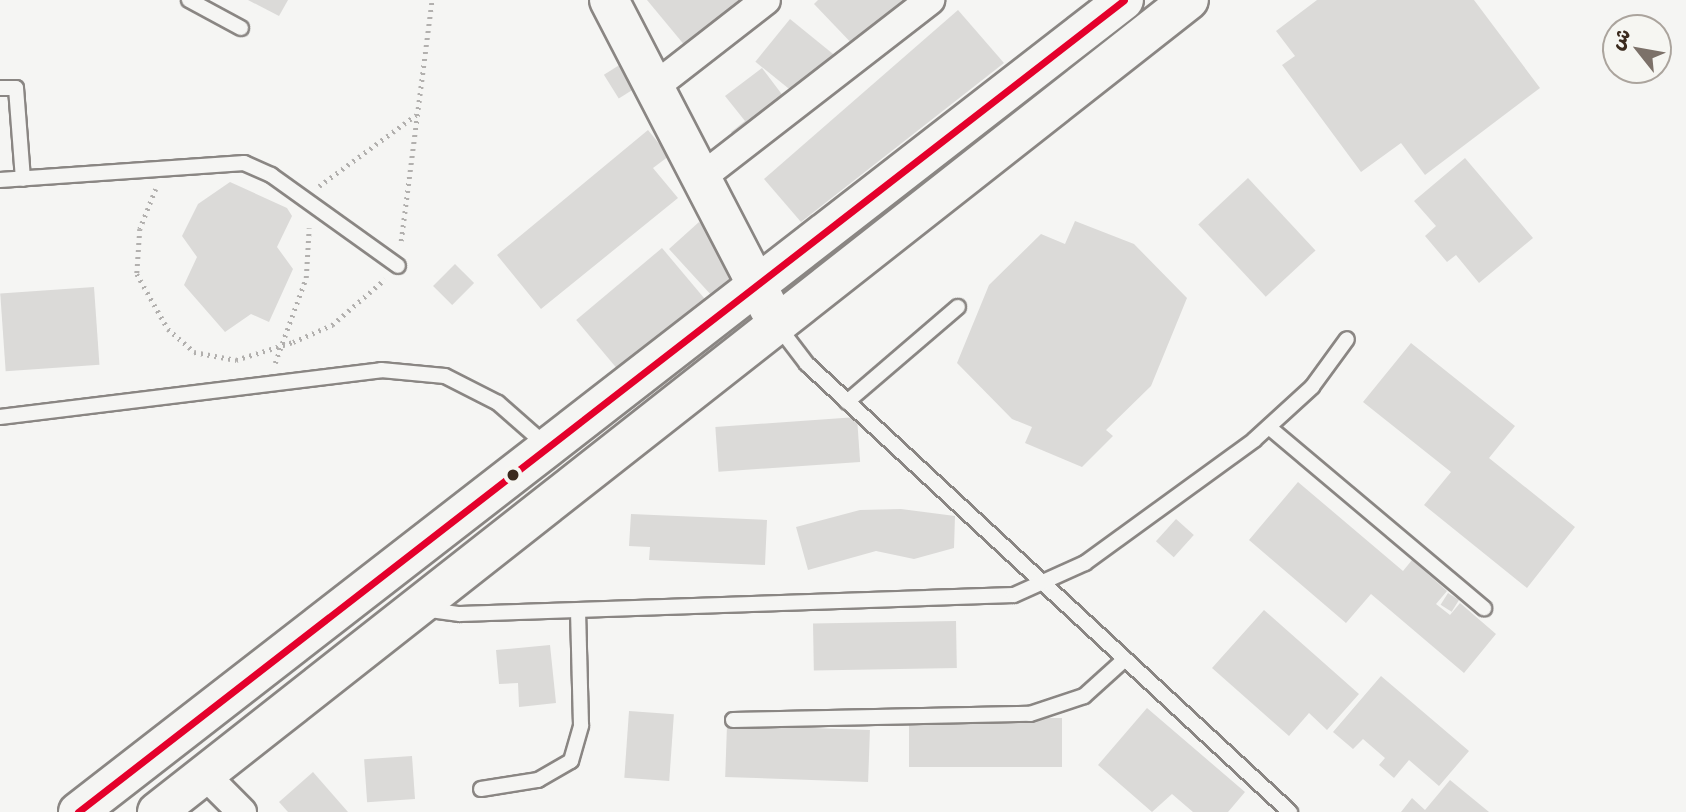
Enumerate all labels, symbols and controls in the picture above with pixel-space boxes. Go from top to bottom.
north arrow [1602,14,1672,84]
text: ش [1606,25,1636,54]
unlabelled marker [506,468,520,482]

